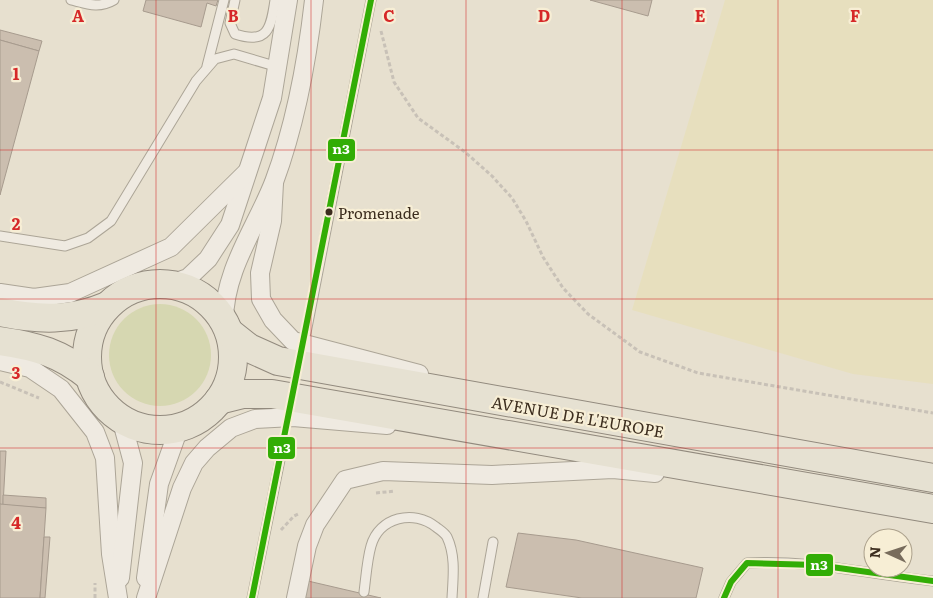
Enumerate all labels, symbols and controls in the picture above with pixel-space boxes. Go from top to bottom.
text: A [72,3,84,27]
text: B [227,3,239,27]
text: C [383,3,395,27]
text: D [538,3,550,27]
text: E [695,3,706,27]
text: F [850,3,860,27]
text: 1 [13,61,20,85]
line badge: n3 [327,138,356,162]
text: n3 [332,138,350,158]
place label: Promenade [338,201,420,224]
marker: Promenade [324,207,334,217]
text: 2 [12,211,21,235]
text: 3 [12,360,21,384]
street label: AVENUE DE L'EUROPE [490,389,666,443]
line badge: n3 [267,436,296,460]
text: n3 [273,437,291,457]
text: 4 [11,510,21,534]
north arrow [863,528,913,578]
text: N [864,546,884,559]
line badge: n3 [805,553,834,577]
text: n3 [810,554,828,574]

